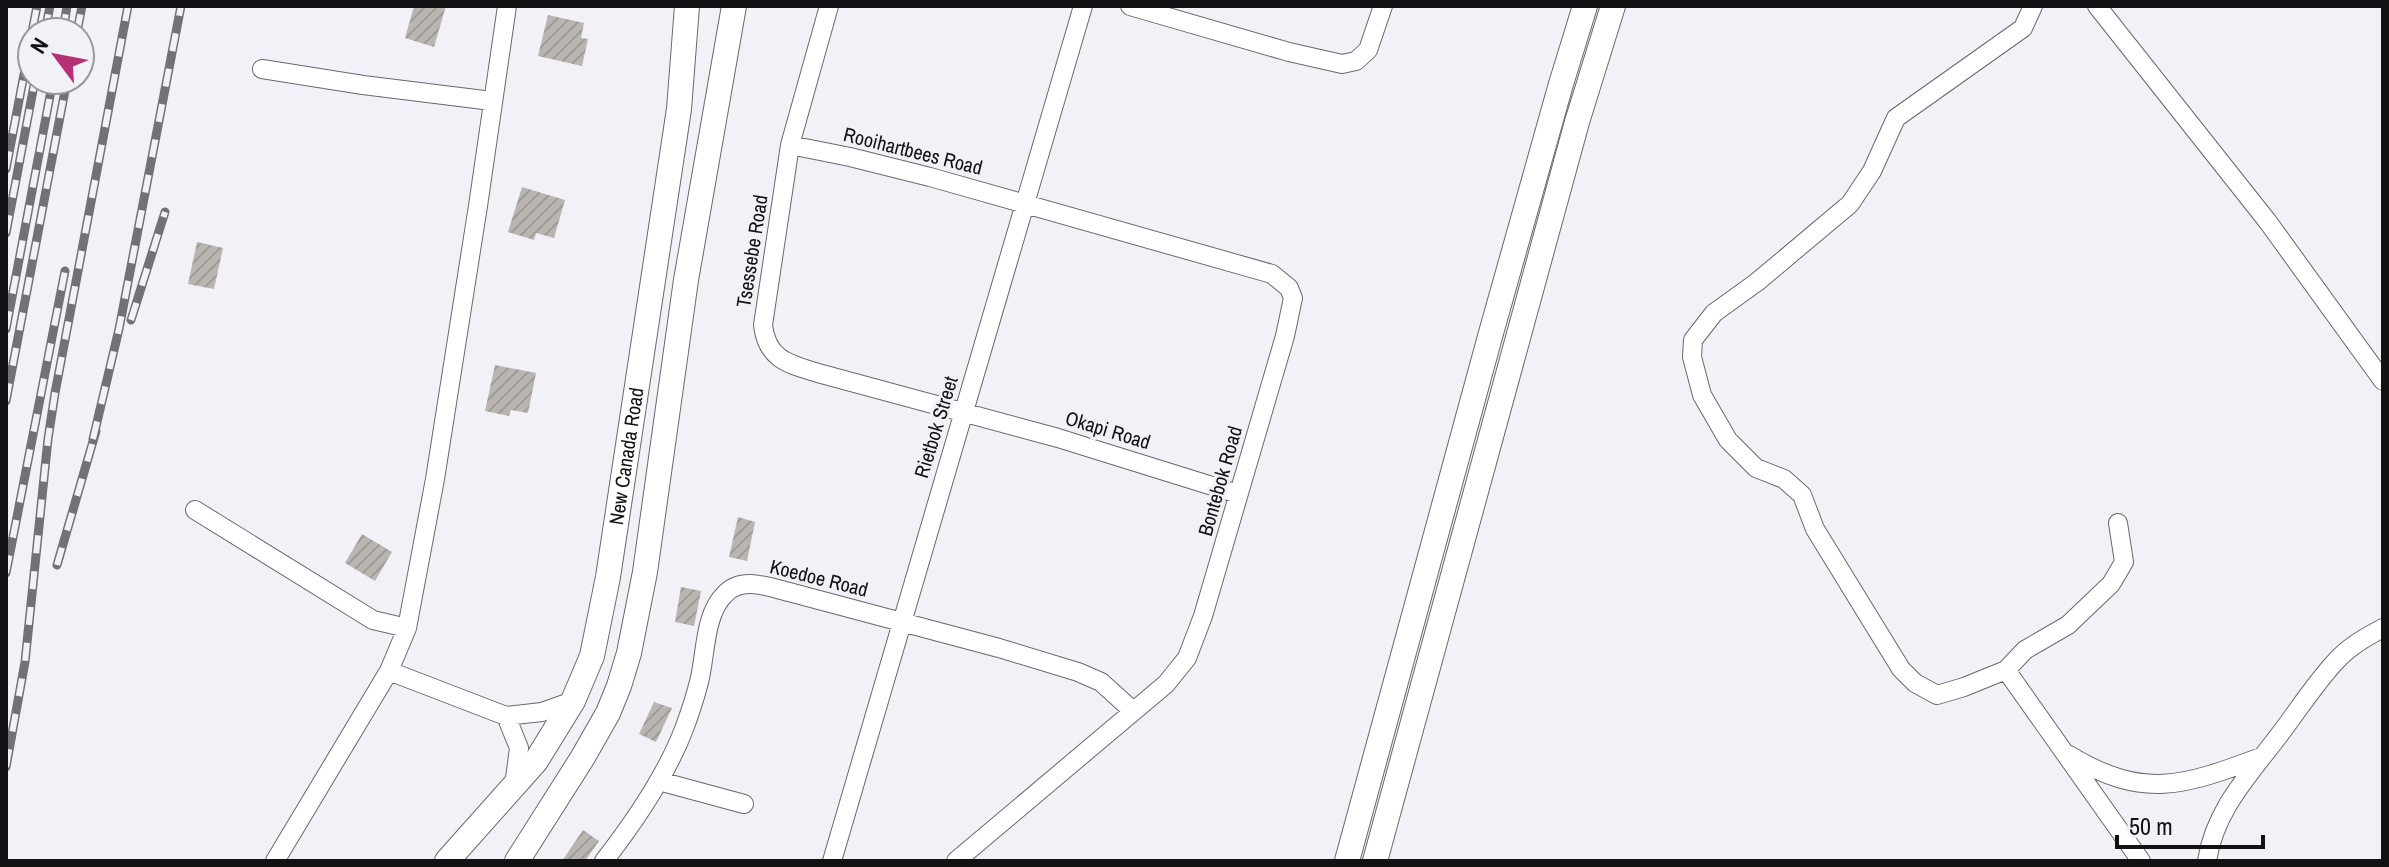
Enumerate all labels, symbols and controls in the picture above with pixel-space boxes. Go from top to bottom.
north arrow [16,16,96,96]
text: N [23,32,55,59]
street label: Rooihartbees Road [841,120,985,181]
street label: Tsessebe Road [729,193,774,309]
street label: Rietbok Street [907,372,964,481]
street label: New Canada Road [602,386,650,527]
street label: Okapi Road [1062,404,1154,455]
street label: Bontebok Road [1191,423,1248,539]
street label: Koedoe Road [767,552,871,603]
scale bar [2117,799,2263,849]
text: 50 m [2129,810,2173,842]

